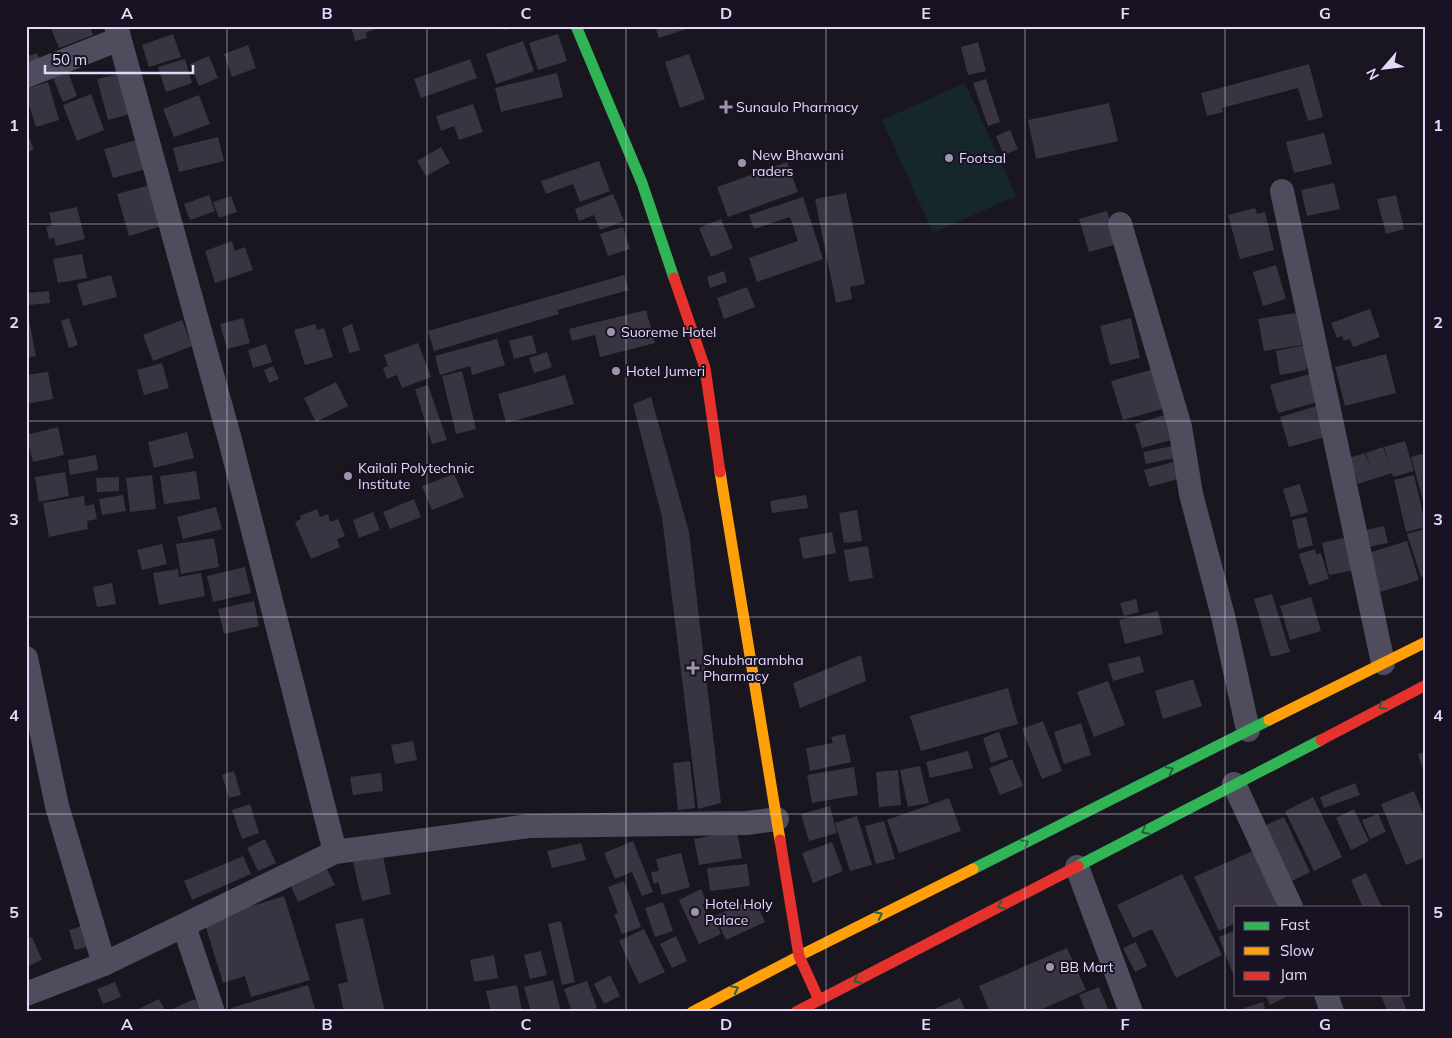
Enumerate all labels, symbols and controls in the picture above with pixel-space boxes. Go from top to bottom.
text: A [121,3,133,23]
text: B [321,3,333,23]
text: C [521,3,532,23]
text: D [720,3,732,23]
text: E [921,3,931,23]
text: F [1120,3,1130,23]
text: G [1319,3,1331,23]
scale bar [45,42,192,74]
north arrow [1360,42,1410,92]
text: 50 m [52,50,87,69]
text: N [1362,65,1383,83]
place label: Sunaulo Pharmacy [736,98,859,116]
marker: Sunaulo Pharmacy [720,101,732,113]
text: 1 [9,115,19,135]
text: 1 [1433,115,1443,135]
place label: New Bhawani raders [752,146,844,180]
place label: Footsal [959,149,1006,167]
marker: Footsal [943,152,955,164]
marker: New Bhawani raders [736,157,748,169]
text: 2 [9,312,19,332]
text: 2 [1433,312,1443,332]
place label: Suoreme Hotel [621,323,716,341]
marker: Suoreme Hotel [605,326,617,338]
place label: Hotel Jumeri [626,362,705,380]
marker: Hotel Jumeri [610,365,622,377]
place label: Kailali Polytechnic Institute [358,459,474,493]
marker: Kailali Polytechnic Institute [342,470,354,482]
text: 3 [9,509,19,529]
text: 3 [1433,509,1443,529]
place label: Shubharambha Pharmacy [703,651,804,685]
marker: Shubharambha Pharmacy [687,662,699,674]
one-way arrow [1378,700,1387,710]
text: 4 [9,705,19,725]
text: 4 [1433,705,1443,725]
one-way arrow [1165,766,1174,776]
one-way arrow [1142,825,1151,835]
one-way arrow [1020,838,1029,849]
place label: Hotel Holy Palace [705,895,773,929]
one-way arrow [997,900,1006,910]
text: 5 [9,902,19,922]
text: 5 [1433,902,1443,922]
marker: Hotel Holy Palace [689,906,701,918]
legend [1234,906,1410,996]
one-way arrow [874,911,883,921]
text: Fast [1280,915,1310,934]
text: Slow [1280,941,1314,960]
place label: BB Mart [1060,958,1114,976]
marker: BB Mart [1044,961,1056,973]
text: Jam [1280,965,1307,984]
one-way arrow [853,974,862,984]
one-way arrow [730,985,739,995]
text: A [121,1014,133,1034]
text: B [321,1014,333,1034]
text: C [521,1014,532,1034]
text: D [720,1014,732,1034]
text: E [921,1014,931,1034]
text: F [1120,1014,1130,1034]
text: G [1319,1014,1331,1034]

